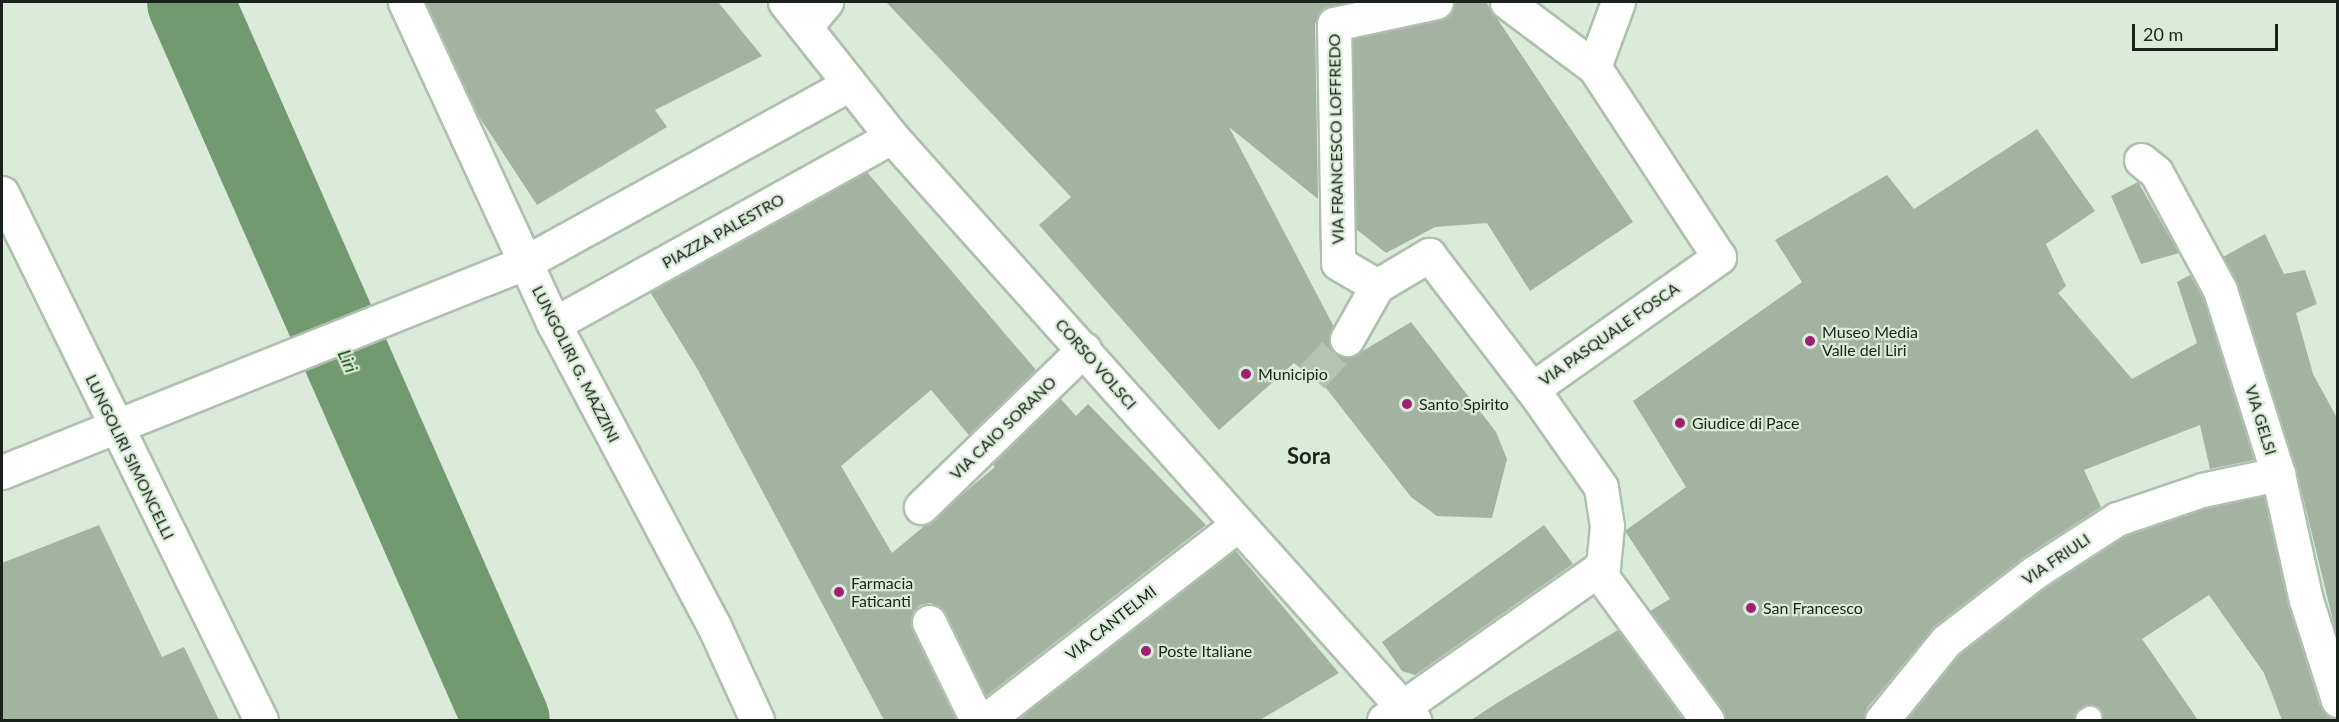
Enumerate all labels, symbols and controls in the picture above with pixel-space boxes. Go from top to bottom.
scale bar [2135,12,2280,50]
text: 20 m [2143,23,2183,45]
street label: VIA FRANCESCO LOFFREDO [1325,33,1347,245]
street label: PIAZZA PALESTRO [658,189,788,273]
street label: VIA PASQUALE FOSCA [1535,278,1683,390]
street label: LUNGOLIRI G. MAZZINI [528,282,624,446]
street label: CORSO VOLSCI [1051,315,1141,413]
place label: Museo Media Valle del Liri [1822,322,1918,360]
marker: Museo Media Valle del Liri [1803,334,1817,348]
water label: Liri [333,346,363,376]
place label: Municipio [1258,364,1328,384]
marker: Municipio [1239,367,1253,381]
street label: LUNGOLIRI SIMONCELLI [82,371,178,543]
street label: VIA CAIO SORANO [946,372,1060,484]
street label: VIA GELSI [2241,383,2281,457]
place label: Santo Spirito [1419,394,1509,414]
marker: Santo Spirito [1400,397,1414,411]
place label: Giudice di Pace [1692,413,1799,433]
marker: Giudice di Pace [1673,416,1687,430]
district label: Sora [1287,443,1331,469]
street label: VIA FRIULI [2018,529,2094,589]
place label: Farmacia Faticanti [851,573,913,611]
street label: VIA CANTELMI [1062,582,1160,664]
marker: Farmacia Faticanti [832,585,846,599]
place label: San Francesco [1763,598,1863,618]
marker: San Francesco [1744,601,1758,615]
place label: Poste Italiane [1158,641,1252,661]
marker: Poste Italiane [1139,644,1153,658]

